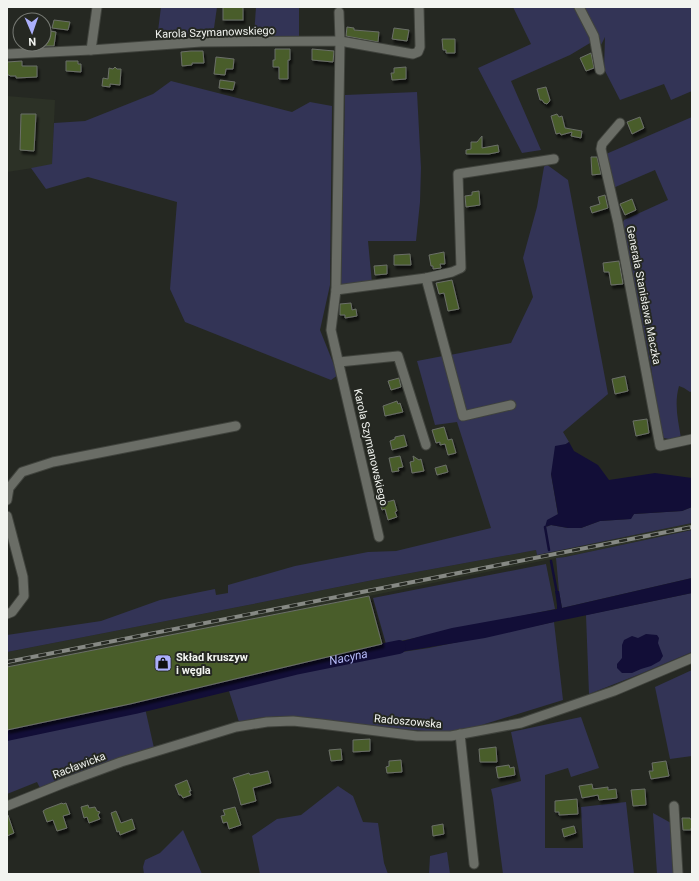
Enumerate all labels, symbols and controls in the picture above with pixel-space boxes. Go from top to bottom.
north arrow [12,12,52,52]
street label: Karola Szymanowskiego [155,24,275,41]
text: N [28,35,36,48]
street label: Generała Stanisława Maczka [624,225,663,366]
street label: Karola Szymanowskiego [351,387,390,507]
water label: Nacyna [328,646,369,668]
place label: Skład kruszyw i węgla [176,651,248,677]
shop icon: Skład kruszyw i węgla [153,653,173,673]
street label: Radoszowska [373,712,442,731]
street label: Racławicka [51,749,108,782]

